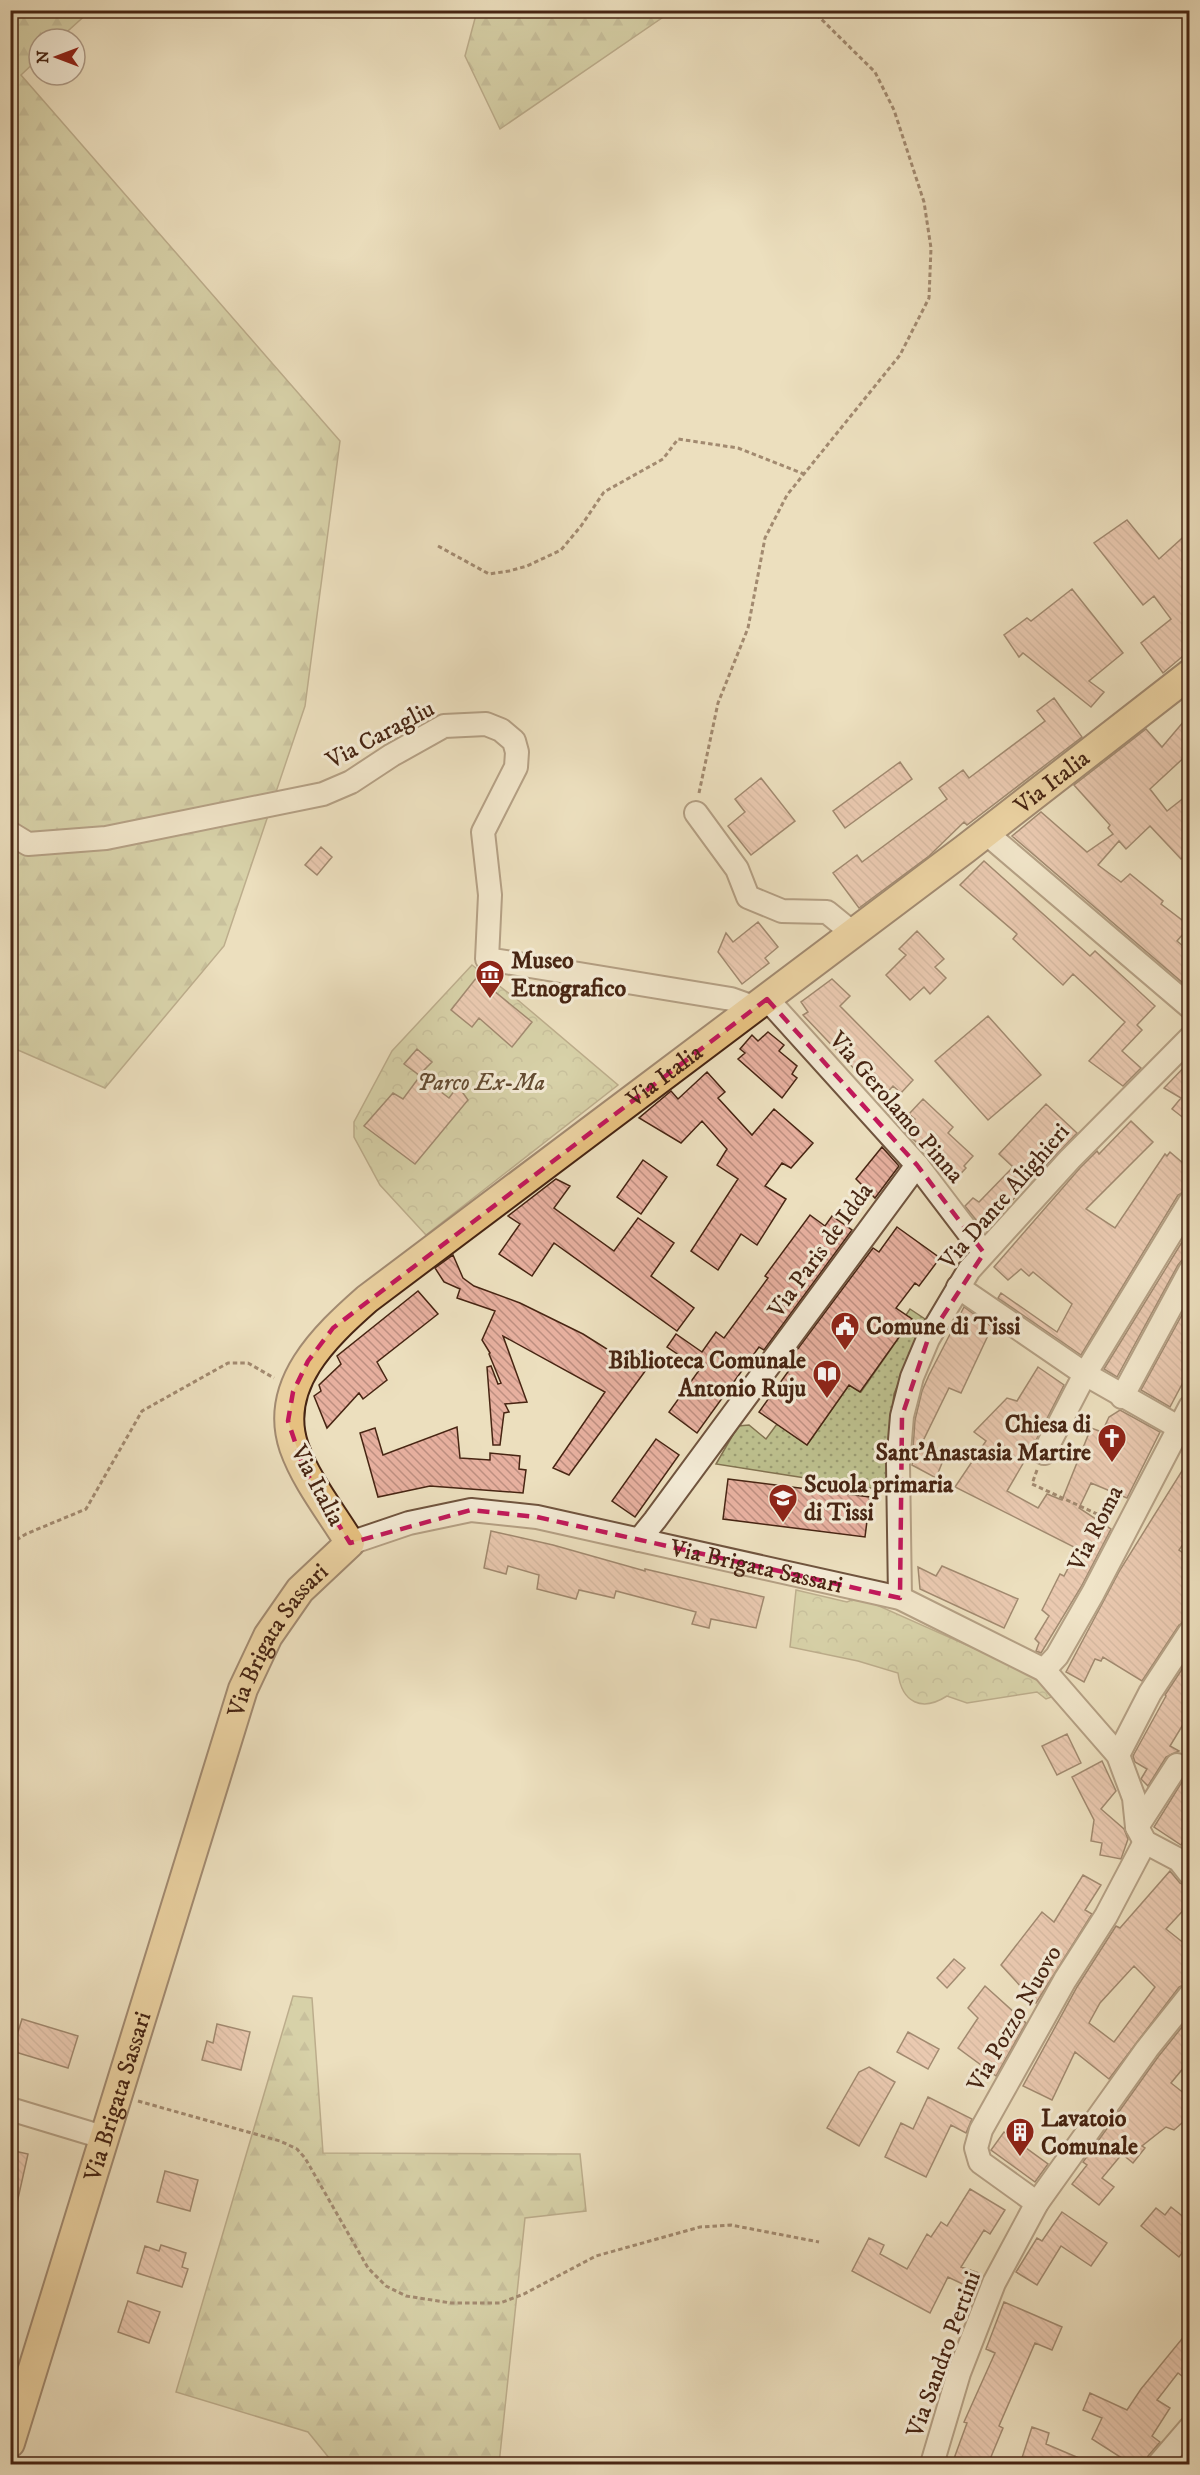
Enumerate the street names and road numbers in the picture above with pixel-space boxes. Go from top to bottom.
street label: Via Caragliu [320,694,440,776]
street label: Via Italia [1008,743,1097,822]
street label: Via Gerolamo Pinna [822,1025,971,1190]
street label: Via Italia [620,1037,710,1115]
street label: Via Dante Alighieri [932,1117,1076,1277]
street label: Via Paris de Idda [761,1176,880,1325]
street label: Via Italia [283,1439,351,1532]
street label: Via Roma [1061,1480,1131,1577]
street label: Via Brigata Sassari [666,1533,845,1601]
street label: Via Brigata Sassari [221,1557,335,1722]
street label: Via Pozzo Nuovo [960,1940,1069,2098]
street label: Via Brigata Sassari [78,2008,158,2186]
street label: Via Sandro Pertini [900,2267,988,2442]

